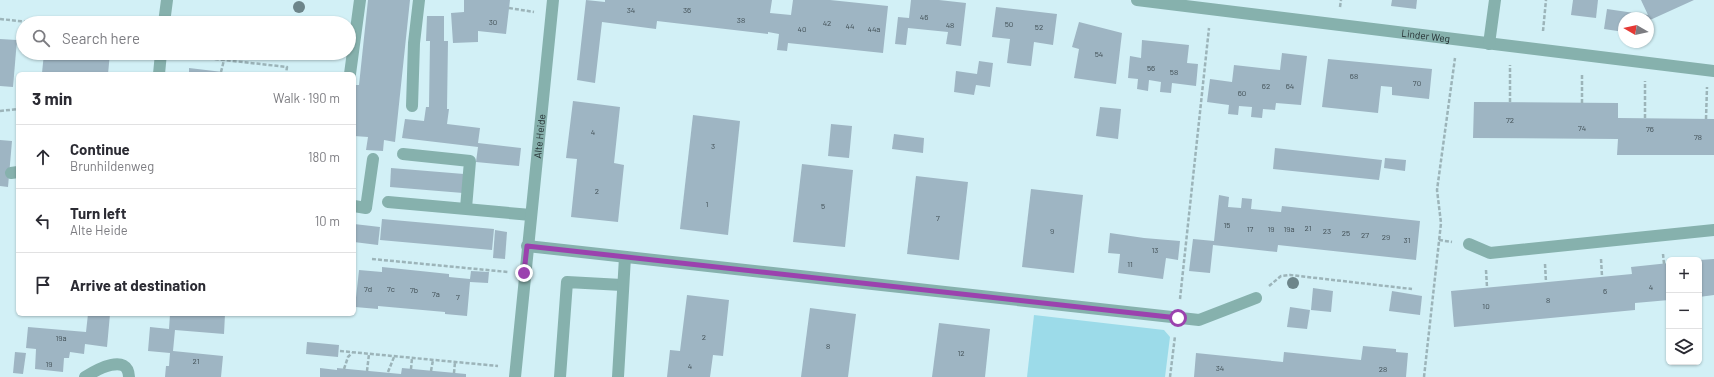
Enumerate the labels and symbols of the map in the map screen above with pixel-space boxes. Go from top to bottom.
house number: 34 [627,5,635,15]
house number: 36 [683,5,691,15]
house number: 46 [920,12,928,22]
north arrow [1618,12,1654,48]
house number: 38 [737,15,745,25]
house number: 30 [489,17,497,27]
house number: 42 [823,18,831,28]
house number: 50 [1005,19,1013,29]
house number: 48 [946,20,954,30]
house number: 44 [846,21,854,31]
house number: 52 [1035,22,1043,32]
house number: 40 [798,24,806,34]
house number: 44a [868,24,880,34]
street label: Linder Weg [1401,27,1451,44]
house number: 54 [1095,49,1103,59]
house number: 56 [1147,63,1155,73]
house number: 58 [1170,67,1178,77]
house number: 68 [1350,71,1358,81]
house number: 70 [1413,78,1421,88]
house number: 62 [1262,81,1270,91]
house number: 64 [1286,81,1294,91]
house number: 60 [1238,88,1246,98]
street label: Alte Heide [531,113,547,159]
house number: 72 [1506,115,1514,125]
house number: 74 [1578,123,1586,133]
house number: 76 [1646,124,1654,134]
house number: 4 [591,127,595,137]
house number: 78 [1694,132,1702,142]
house number: 3 [711,141,715,151]
house number: 2 [595,186,599,196]
house number: 1 [706,199,709,209]
house number: 5 [821,201,825,211]
house number: 7 [936,213,940,223]
house number: 15 [1224,220,1230,230]
house number: 21 [1305,223,1312,233]
house number: 17 [1247,224,1254,234]
house number: 19 [1268,224,1274,234]
house number: 19a [1283,224,1295,234]
house number: 9 [1050,226,1054,236]
house number: 23 [1323,226,1331,236]
house number: 25 [1342,228,1350,238]
house number: 27 [1361,230,1369,240]
house number: 29 [1382,232,1390,242]
house number: 31 [1404,235,1411,245]
house number: 13 [1152,245,1158,255]
house number: 11 [1127,259,1133,269]
route end [515,264,533,282]
house number: 4 [1649,282,1653,292]
house number: 7d [364,284,372,294]
house number: 7c [387,284,395,294]
house number: 7b [410,285,418,295]
house number: 6 [1603,286,1607,296]
house number: 7a [432,289,440,299]
house number: 7 [456,292,460,302]
house number: 8 [1546,295,1550,305]
house number: 10 [1482,301,1490,311]
route start [1169,309,1187,327]
house number: 2 [702,332,706,342]
house number: 19a [55,333,67,343]
house number: 8 [826,341,830,351]
house number: 12 [957,348,965,358]
house number: 21 [193,356,200,366]
house number: 19 [46,359,52,369]
house number: 4 [688,361,692,371]
house number: 34 [1216,363,1224,373]
house number: 28 [1379,364,1387,374]

